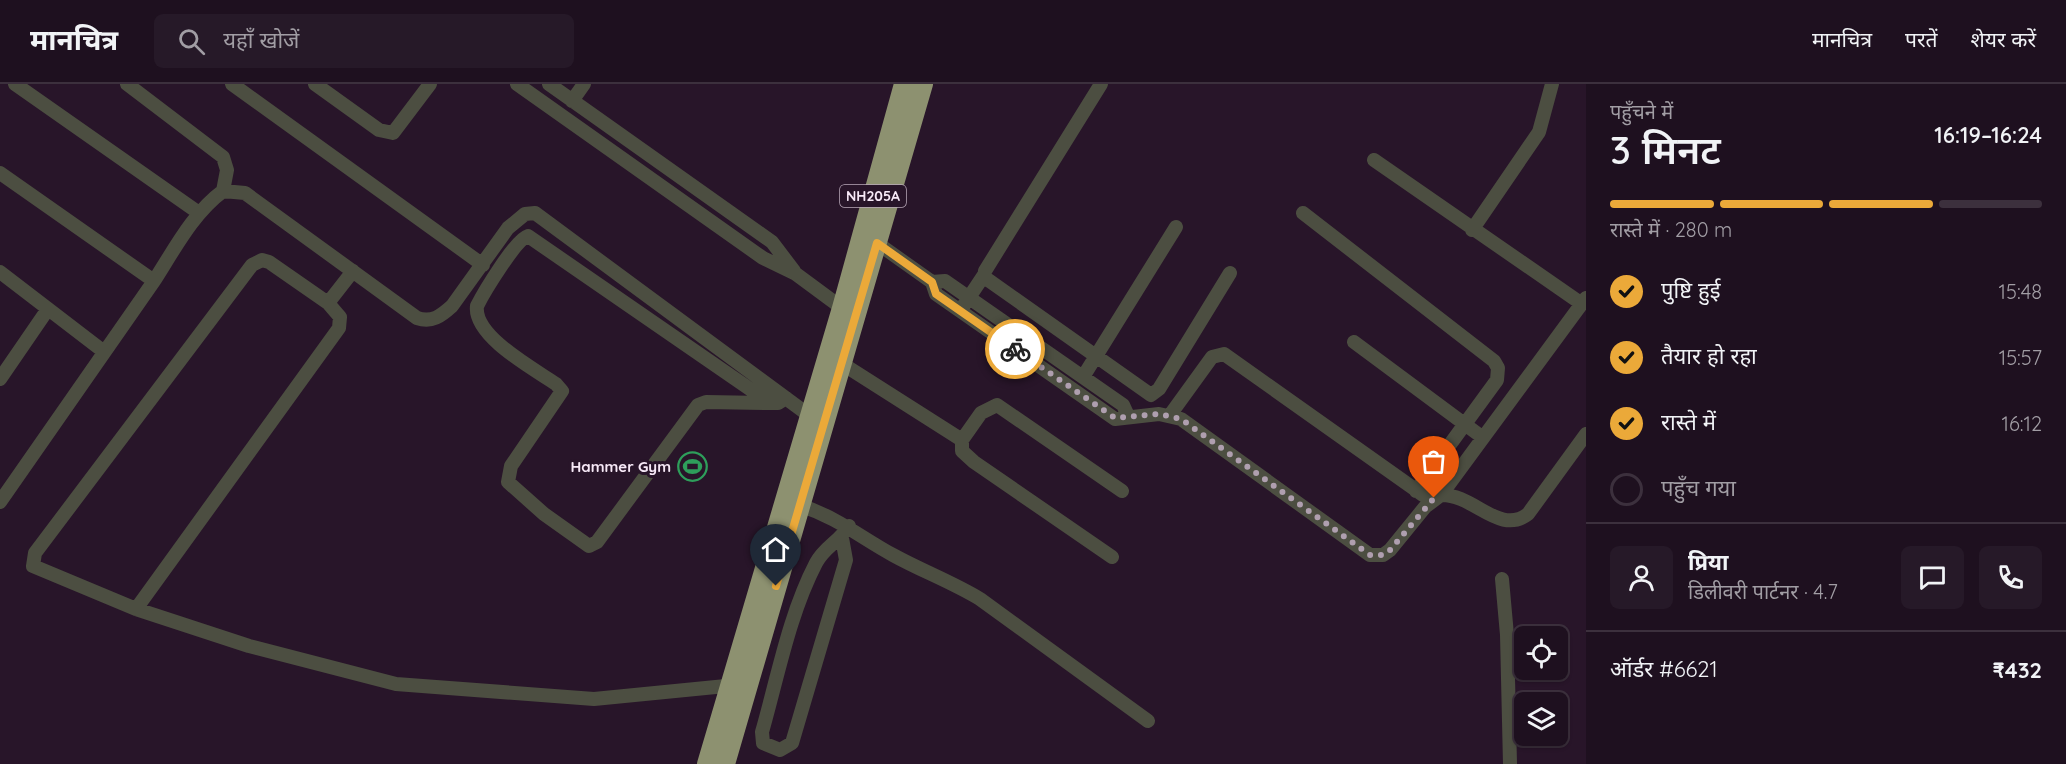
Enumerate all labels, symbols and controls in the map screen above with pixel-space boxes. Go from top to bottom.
search box [154,14,574,68]
text: मानचित्र [30,22,118,57]
icon: search [175,25,208,58]
text: यहाँ खोजें [223,26,299,54]
text: मानचित्र [1812,26,1872,52]
text: परतें [1905,26,1938,52]
text: शेयर करें [1971,26,2036,52]
text: पहुँचने में [1610,99,1673,124]
text: 16:19–16:24 [1934,121,2042,149]
text: 3 मिनट [1610,125,1721,174]
road number: NH205A [840,185,906,207]
text: रास्ते में · 280 m [1610,217,1732,242]
icon: check [1610,275,1643,308]
text: पुष्टि हुई [1661,276,1721,304]
text: 15:48 [1999,279,2042,304]
courier [985,319,1045,379]
icon: bike [999,333,1032,366]
icon: check [1610,341,1643,374]
text: तैयार हो रहा [1661,342,1757,370]
text: 15:57 [1999,345,2042,370]
icon: check [1610,407,1643,440]
text: रास्ते में [1661,408,1716,436]
text: 16:12 [2002,411,2042,436]
pin [1408,436,1459,498]
icon: bag [1417,445,1450,478]
sports icon: Hammer Gym [676,451,708,483]
place label: Hammer Gym [570,457,671,476]
text: पहुँच गया [1661,474,1736,502]
pin [750,524,801,586]
icon: home [759,533,792,566]
button: person [1610,546,1673,609]
button: chat [1901,546,1964,609]
button: phone [1979,546,2042,609]
text: प्रिया [1688,548,1728,576]
text: डिलीवरी पार्टनर · 4.7 [1688,579,1838,604]
map controls [1514,626,1568,746]
button: locate [1514,626,1568,680]
text: ऑर्डर #6621 [1610,655,1718,683]
text: ₹432 [1993,656,2042,684]
button: layers [1514,692,1568,746]

